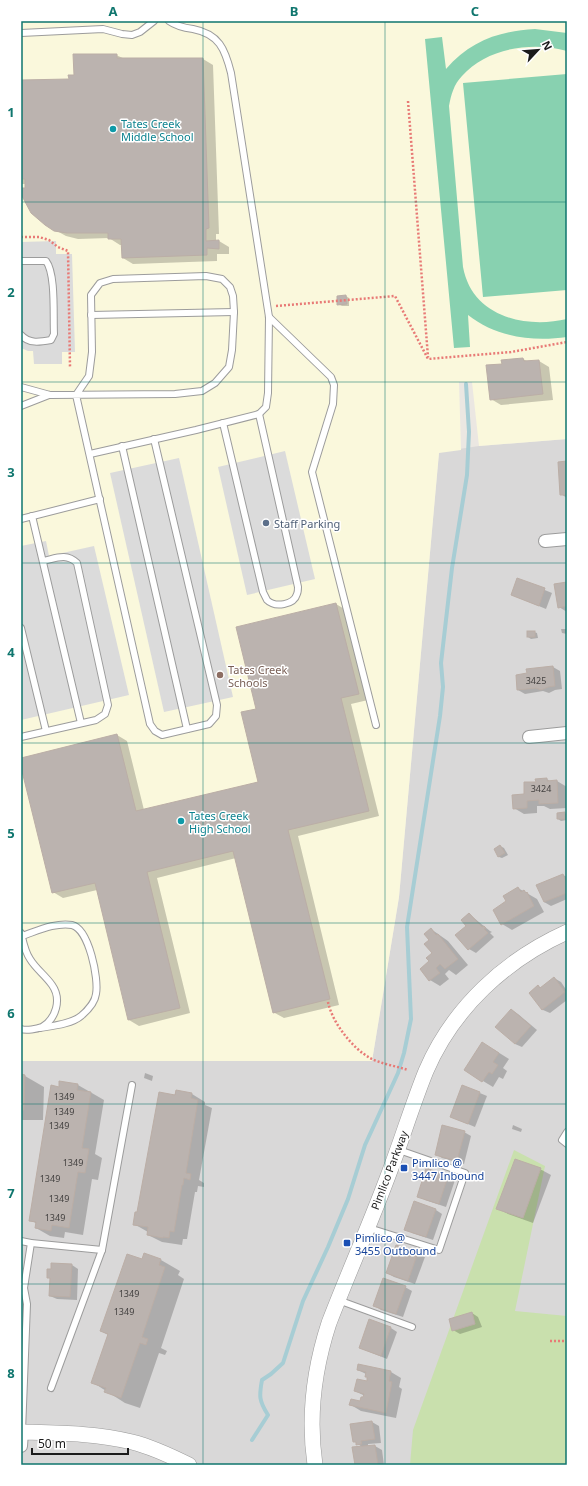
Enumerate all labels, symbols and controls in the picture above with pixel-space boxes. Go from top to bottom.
text: A [109,2,118,20]
text: B [290,2,298,20]
text: C [471,2,479,20]
north arrow [518,30,558,70]
text: N [539,38,556,53]
text: 1 [7,103,15,121]
place label: Tates Creek Middle School [121,116,194,144]
marker: Tates Creek Middle School [108,124,118,134]
text: 2 [7,283,15,301]
text: 3 [7,463,15,481]
place label: Staff Parking [274,516,340,531]
marker: Staff Parking [261,518,271,528]
text: 4 [7,643,15,661]
place label: Tates Creek Schools [228,662,287,690]
marker: Tates Creek Schools [215,670,225,680]
house number: 3425 [526,674,546,687]
house number: 3424 [531,782,551,795]
place label: Tates Creek High School [189,808,251,836]
marker: Tates Creek High School [176,816,186,826]
text: 5 [7,824,15,842]
text: 6 [7,1004,15,1022]
house number: 1349 [54,1090,74,1103]
house number: 1349 [54,1105,74,1118]
house number: 1349 [49,1119,69,1132]
street label: Pimlico Parkway [367,1128,411,1212]
place label: Pimlico @ 3447 Inbound [412,1155,484,1183]
house number: 1349 [63,1156,83,1169]
marker: Pimlico @ 3447 Inbound [399,1163,409,1173]
house number: 1349 [40,1172,60,1185]
text: 7 [7,1184,15,1202]
house number: 1349 [49,1192,69,1205]
house number: 1349 [45,1211,65,1224]
place label: Pimlico @ 3455 Outbound [355,1230,436,1258]
marker: Pimlico @ 3455 Outbound [342,1238,352,1248]
house number: 1349 [119,1287,139,1300]
house number: 1349 [114,1305,134,1318]
text: 8 [7,1364,15,1382]
scale bar [32,1430,128,1456]
text: 50 m [38,1435,66,1452]

